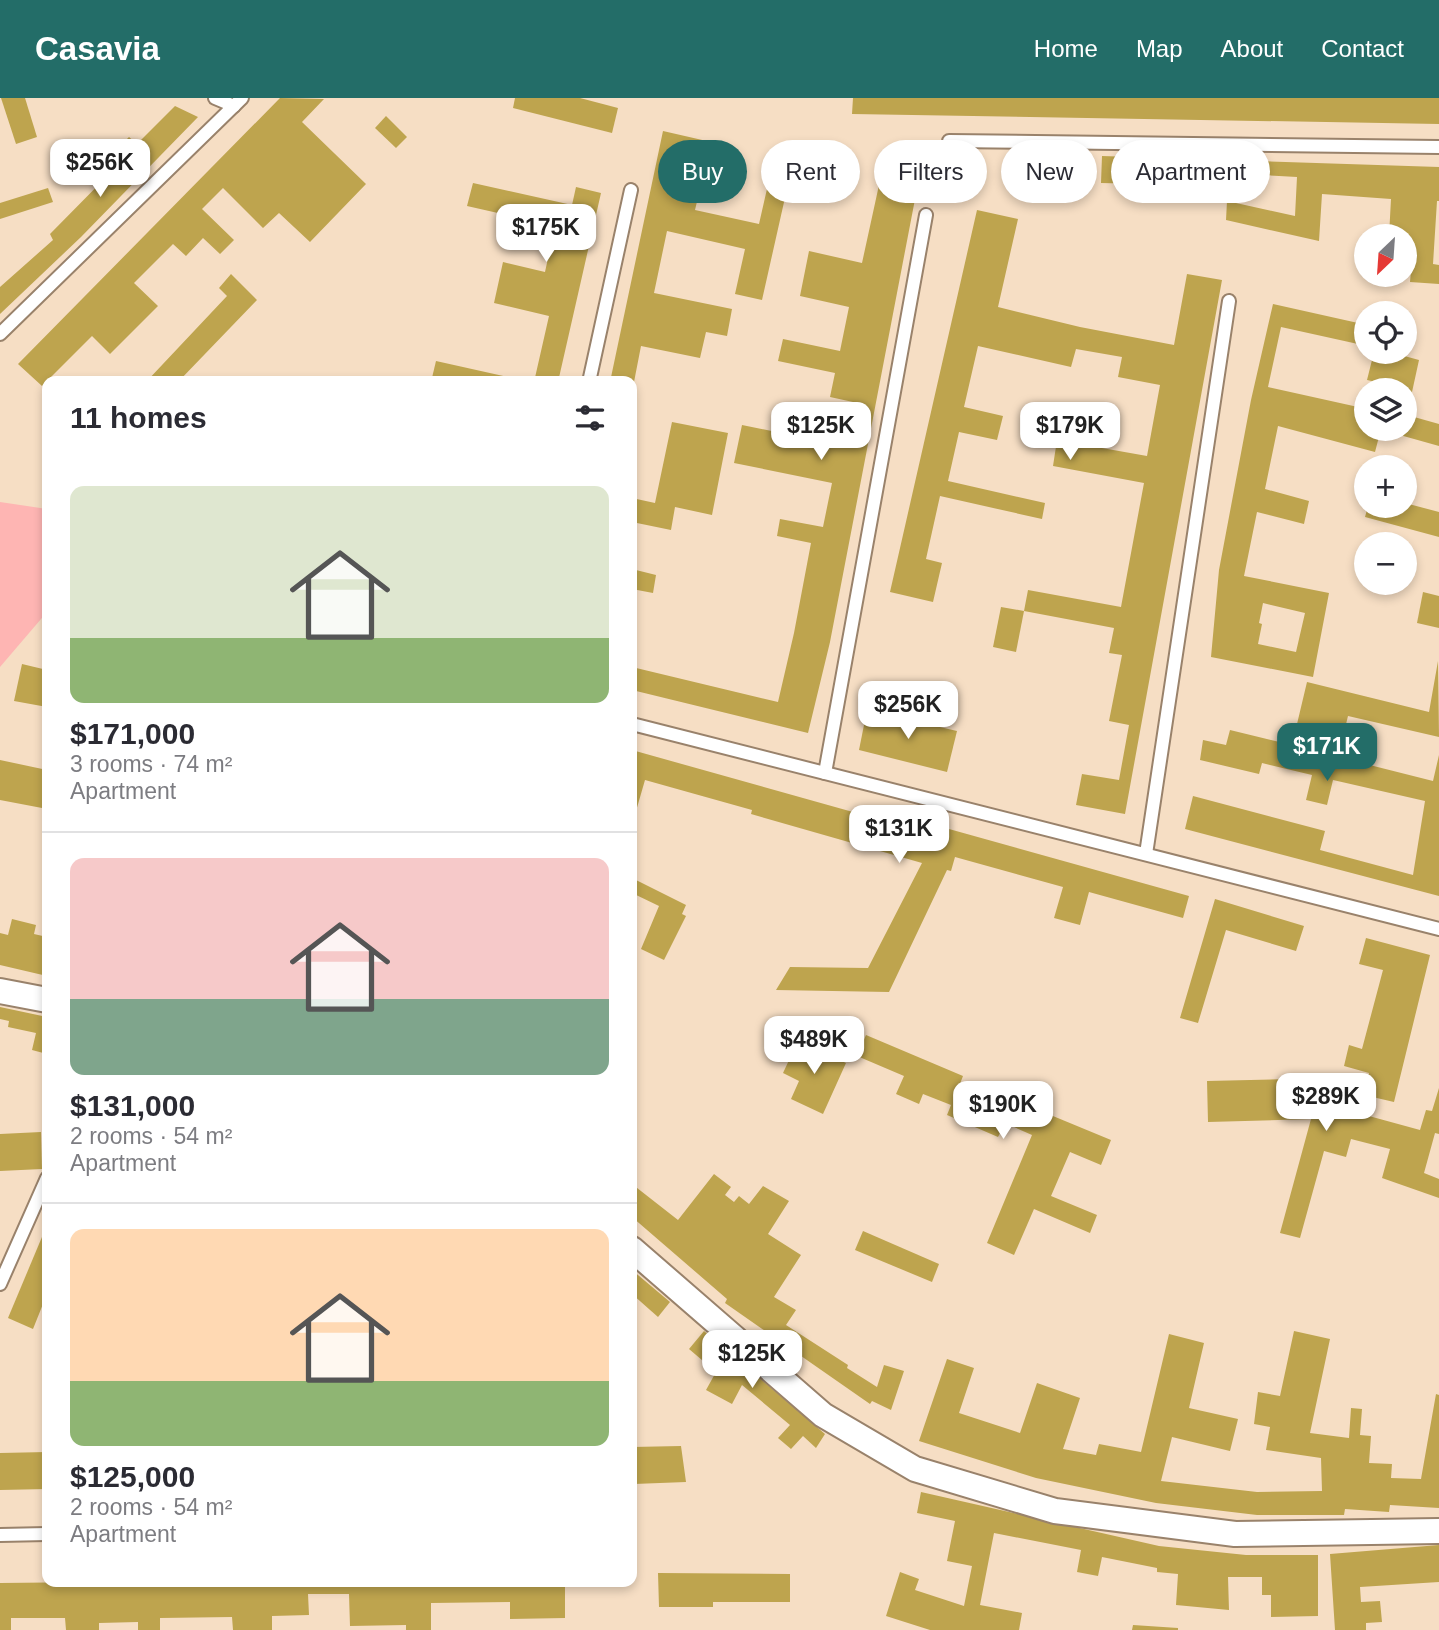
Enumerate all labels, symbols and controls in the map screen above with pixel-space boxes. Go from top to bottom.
text: Casavia [35,30,160,67]
text: Home [1034,35,1098,62]
text: Map [1136,35,1183,62]
text: About [1221,35,1283,62]
text: Contact [1321,35,1404,62]
pin: $256K [51,140,149,199]
chip: Buy [658,140,747,203]
chip: Rent [761,140,860,203]
chip: Filters [874,140,987,203]
chip: New [1001,140,1097,203]
chip: Apartment [1111,140,1270,203]
text: $256K [66,149,134,175]
pin: $175K [497,204,595,264]
text: $175K [512,214,580,240]
north arrow [1354,224,1418,287]
map controls [1354,224,1417,595]
button: locate [1354,301,1417,364]
button: layers [1354,378,1417,441]
icon: filters [571,399,609,437]
text: 11 homes [70,401,207,434]
pin: $125K [772,402,870,462]
pin: $179K [1021,402,1119,462]
text: $125K [787,412,855,438]
text: $179K [1036,412,1104,438]
button: + [1354,455,1417,518]
icon: home [277,532,403,658]
button: − [1354,532,1417,595]
pin: $256K [859,682,957,741]
text: $256K [874,691,942,717]
text: $171,000 [70,717,195,750]
pin: $171K [1278,724,1376,783]
text: $171K [1293,733,1361,759]
text: 3 rooms · 74 m² [70,751,232,777]
text: Apartment [70,778,176,804]
pin: $131K [850,806,948,865]
text: $131K [865,815,933,841]
icon: home [277,904,403,1030]
pin: $489K [765,1016,863,1076]
text: $489K [780,1026,848,1052]
pin: $289K [1277,1074,1375,1133]
pin: $190K [954,1082,1052,1141]
text: $289K [1292,1083,1360,1109]
text: $131,000 [70,1089,195,1122]
text: $190K [969,1091,1037,1117]
text: 2 rooms · 54 m² [70,1123,232,1149]
text: Apartment [70,1150,176,1176]
icon: home [277,1275,403,1401]
pin: $125K [703,1330,801,1390]
text: $125K [718,1340,786,1366]
text: $125,000 [70,1460,195,1493]
text: 2 rooms · 54 m² [70,1494,232,1520]
text: Apartment [70,1521,176,1547]

